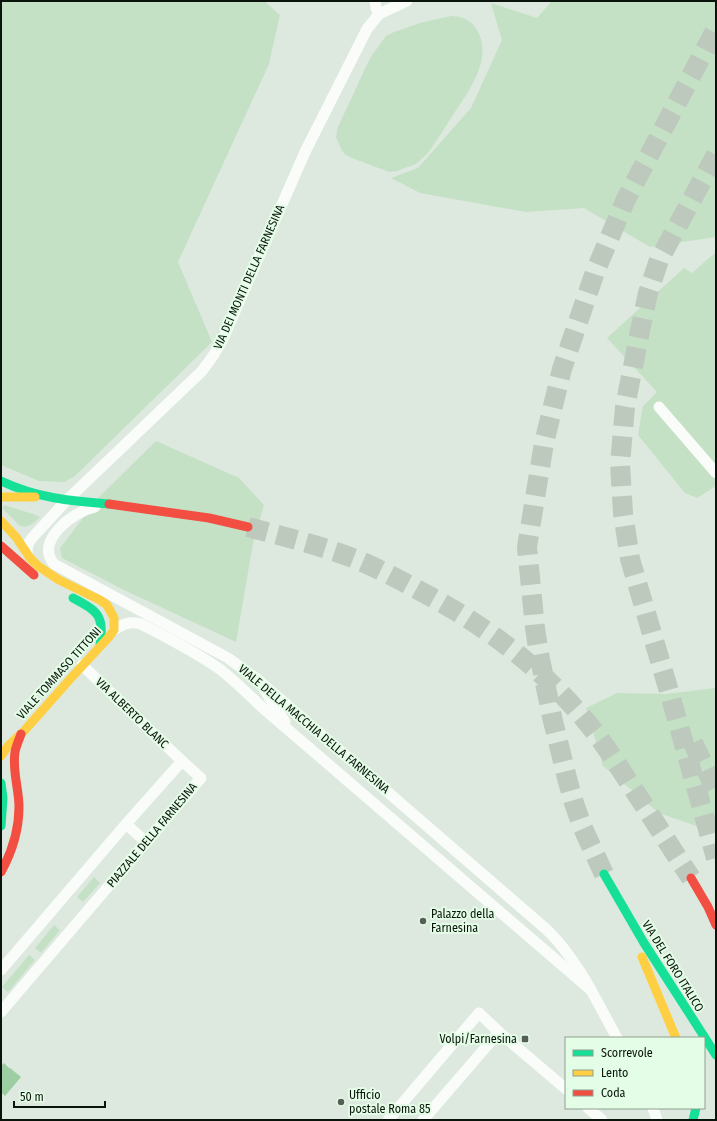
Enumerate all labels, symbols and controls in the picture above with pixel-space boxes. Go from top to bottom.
street label: VIA DEI MONTI DELLA FARNESINA [211,202,288,352]
street label: VIALE TOMMASO TITTONI [14,624,104,722]
street label: VIALE DELLA MACCHIA DELLA FARNESINA [235,662,393,797]
street label: VIA ALBERTO BLANC [93,675,171,751]
street label: PIAZZALE DELLA FARNESINA [104,779,200,890]
place label: Palazzo della Farnesina [431,907,495,935]
marker: Palazzo della Farnesina [418,916,428,926]
street label: VIA DEL FORO ITALICO [639,918,707,1014]
place label: Volpi/Farnesina [439,1032,517,1046]
marker: Volpi/Farnesina [520,1034,530,1044]
legend [565,1037,705,1109]
text: Scorrevole [601,1046,653,1060]
text: Lento [601,1066,628,1080]
scale bar [14,1083,105,1109]
text: Coda [601,1086,626,1100]
place label: Ufficio postale Roma 85 [349,1088,431,1116]
text: 50 m [20,1090,44,1104]
marker: Ufficio postale Roma 85 [336,1097,346,1107]

